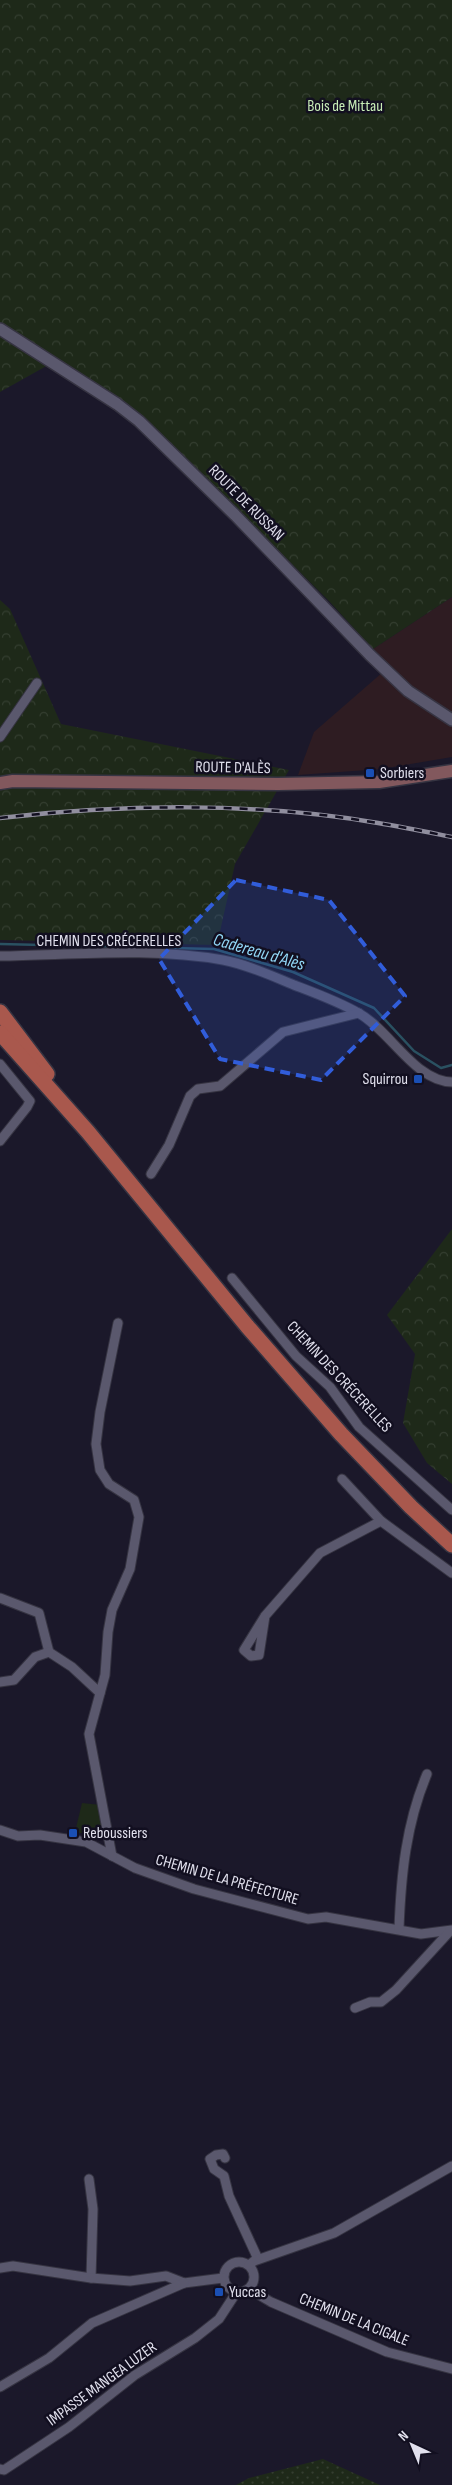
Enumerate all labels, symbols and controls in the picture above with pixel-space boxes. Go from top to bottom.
park label: Bois de Mittau [307,97,383,116]
street label: ROUTE DE RUSSAN [204,461,288,545]
street label: ROUTE D'ALÈS [195,758,271,778]
place label: Sorbiers [380,764,424,783]
marker: Sorbiers [364,767,376,779]
water label: Cadereau d'Alès [211,929,308,975]
street label: CHEMIN DES CRÉCERELLES [37,932,182,951]
place label: Squirrou [363,1070,408,1089]
marker: Squirrou [412,1073,424,1085]
street label: CHEMIN DES CRÉCERELLES [283,1318,395,1437]
place label: Reboussiers [83,1824,148,1843]
marker: Reboussiers [67,1827,79,1839]
street label: CHEMIN DE LA PRÉFECTURE [153,1850,301,1910]
place label: Yuccas [229,2283,266,2302]
marker: Yuccas [213,2286,225,2298]
street label: CHEMIN DE LA CIGALE [296,2289,412,2351]
street label: IMPASSE MANGEA LUZER [43,2338,161,2430]
north arrow [387,2420,437,2470]
text: N [395,2427,412,2445]

